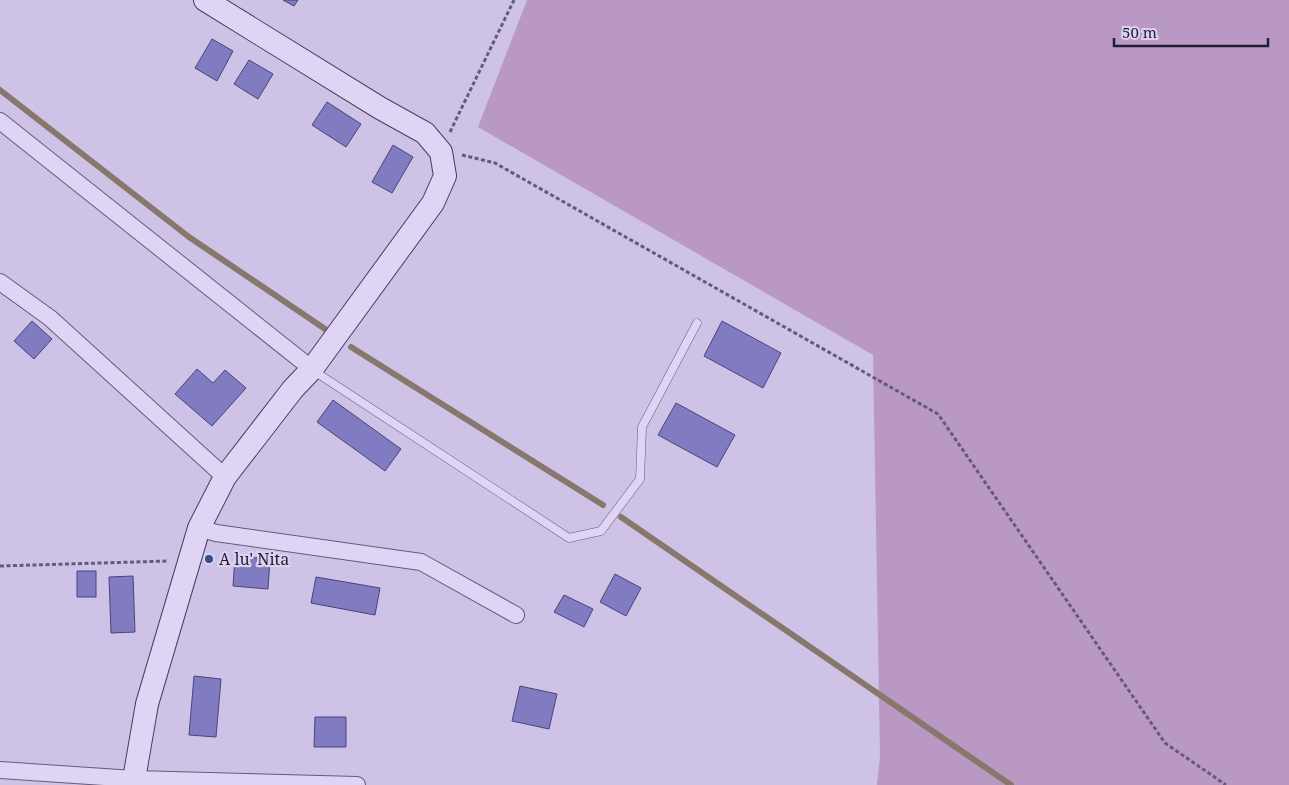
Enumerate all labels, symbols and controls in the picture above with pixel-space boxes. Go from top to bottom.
scale bar [1114,15,1268,47]
text: 50 m [1122,22,1157,42]
place label: A lu' Nita [219,548,289,570]
marker: A lu' Nita [203,553,215,565]

